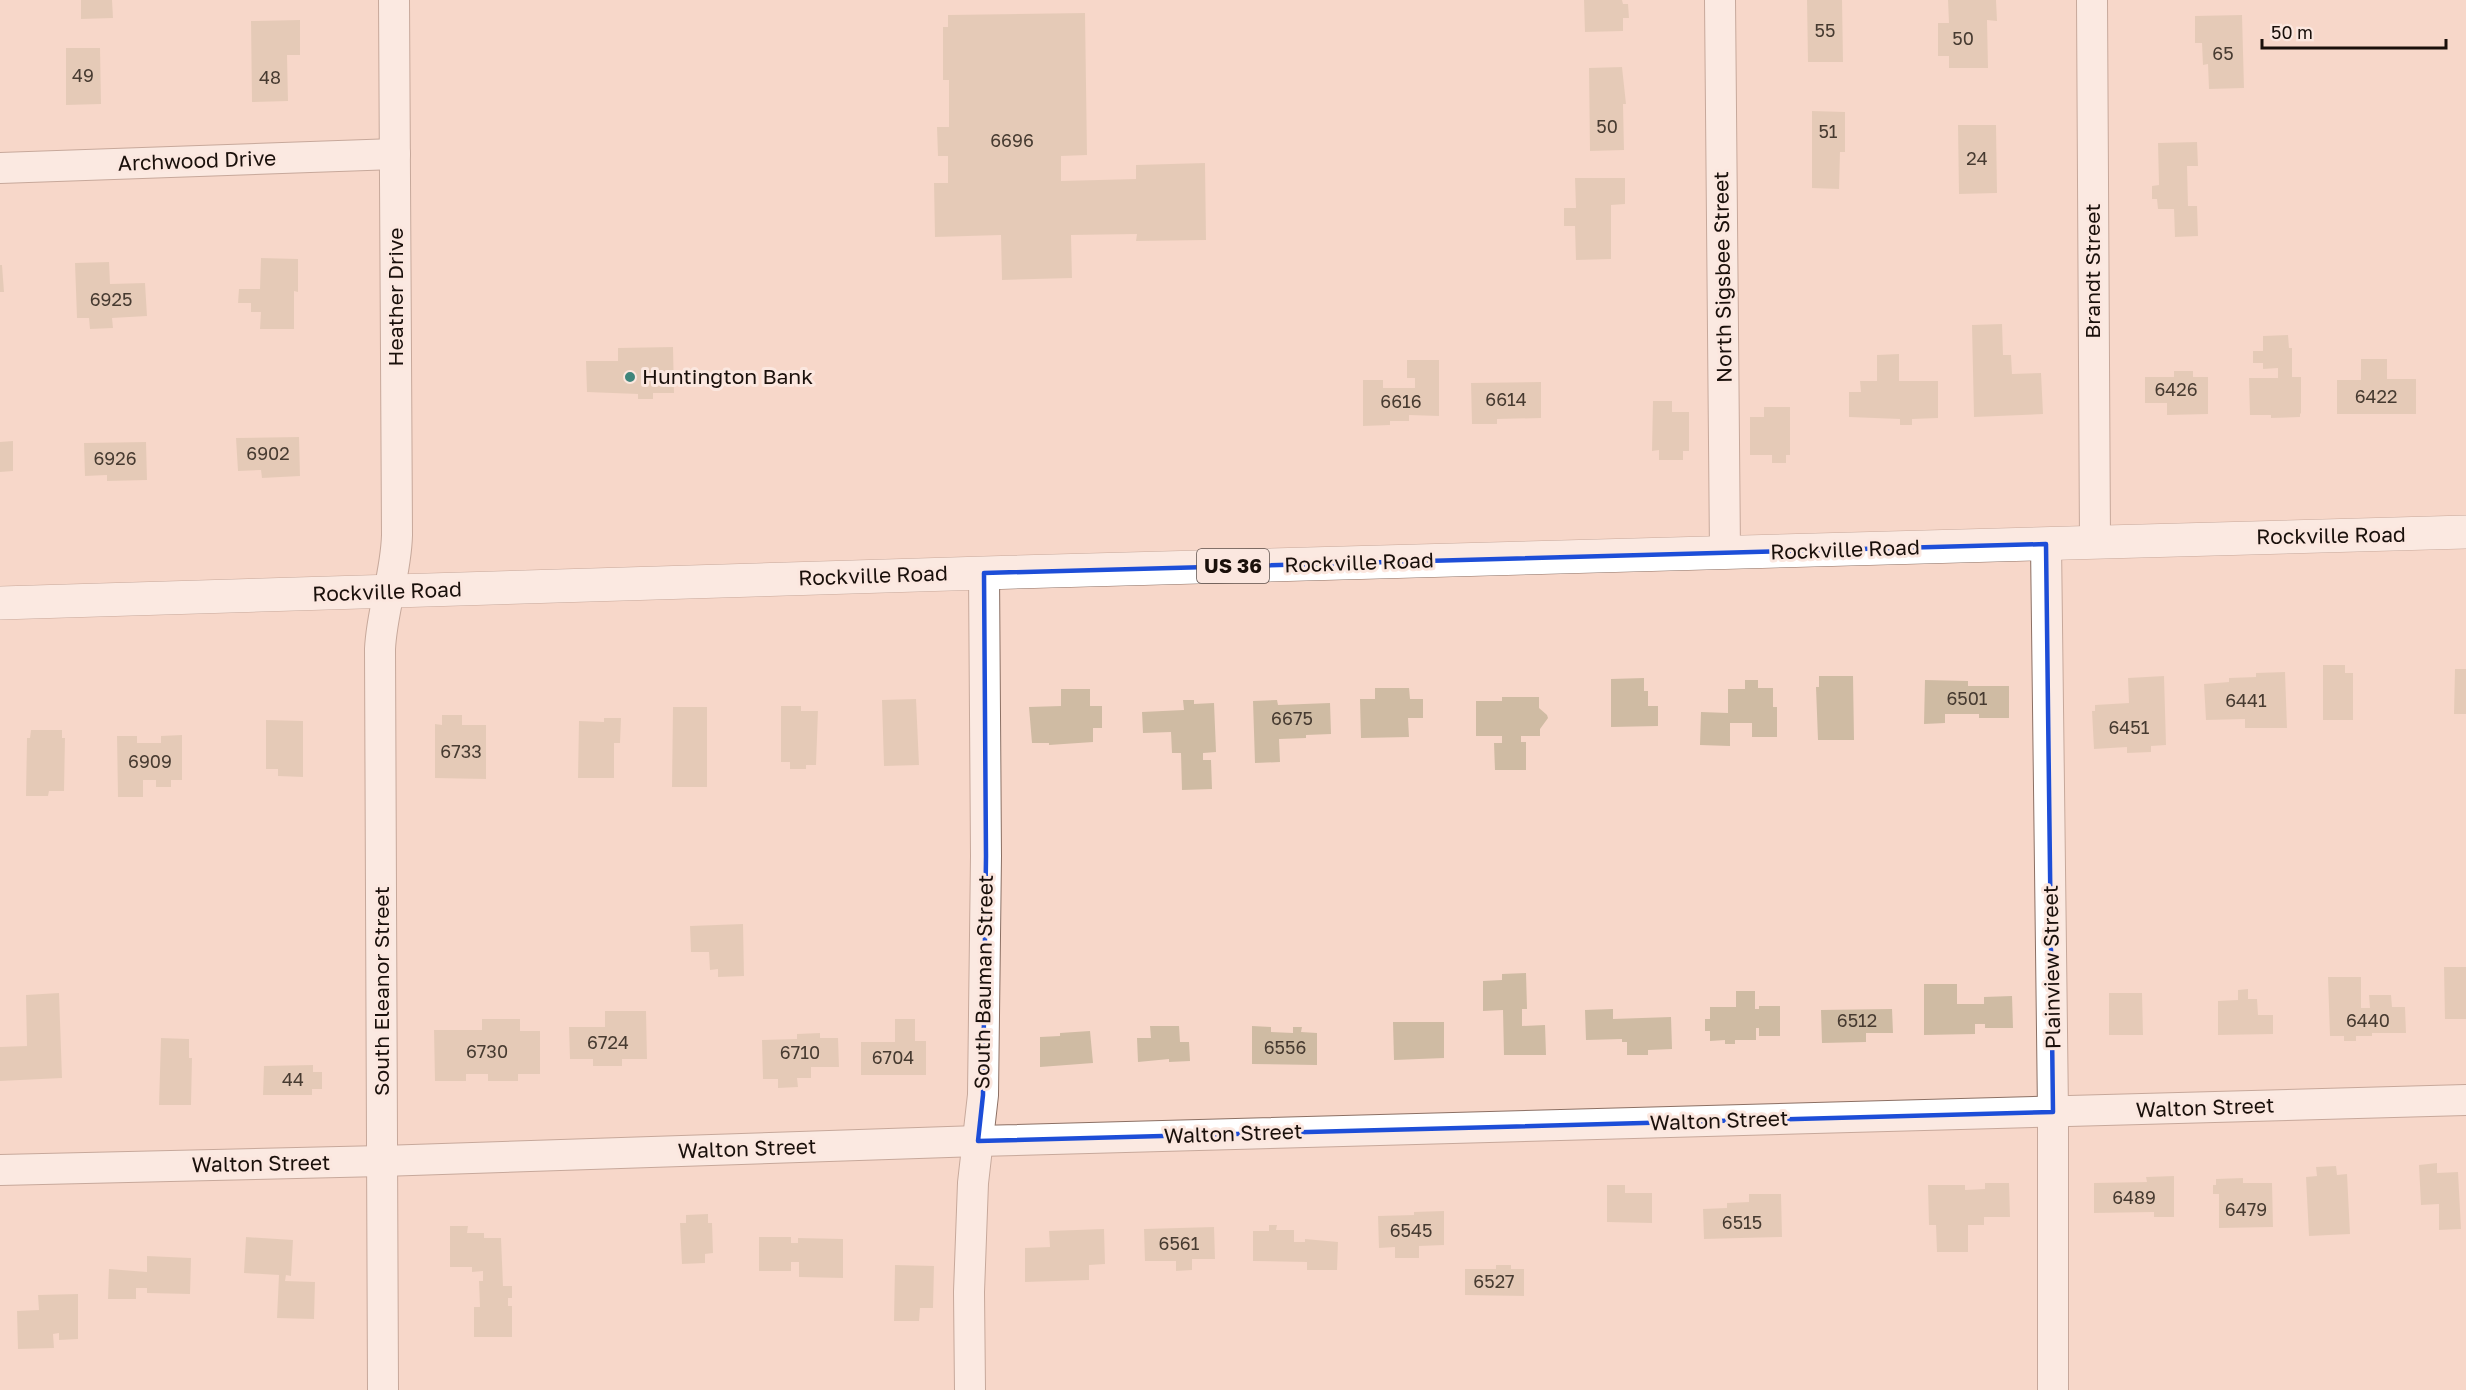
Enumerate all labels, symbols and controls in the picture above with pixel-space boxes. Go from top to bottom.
scale bar [2262,12,2446,50]
house number: 55 [1815,19,1835,41]
text: 50 m [2271,21,2313,43]
house number: 50 [1952,27,1974,49]
house number: 65 [2212,42,2234,64]
house number: 49 [72,64,94,86]
house number: 48 [259,66,281,88]
house number: 50 [1596,115,1618,137]
house number: 51 [1818,120,1838,142]
house number: 6696 [990,129,1034,151]
street label: Archwood Drive [117,144,277,176]
house number: 24 [1966,147,1988,169]
street label: North Sigsbee Street [1707,171,1737,383]
street label: Brandt Street [2079,203,2105,339]
street label: Heather Drive [382,228,408,366]
house number: 6925 [90,288,132,310]
place label: Huntington Bank [642,363,813,389]
marker: Huntington Bank [623,370,637,384]
house number: 6426 [2154,378,2198,400]
house number: 6422 [2355,385,2397,407]
house number: 6614 [1485,388,1527,410]
house number: 6616 [1380,390,1422,412]
house number: 6902 [246,442,290,464]
house number: 6926 [93,447,137,469]
street label: Rockville Road [2256,521,2406,549]
street label: Rockville Road [1770,533,1920,565]
street label: Rockville Road [1284,546,1434,578]
road number: US 36 [1197,549,1269,583]
street label: Rockville Road [798,559,948,591]
street label: Rockville Road [312,575,462,607]
house number: 6501 [1946,687,1988,709]
house number: 6441 [2225,689,2267,711]
house number: 6675 [1271,707,1313,729]
house number: 6451 [2108,716,2150,738]
house number: 6733 [440,740,482,762]
house number: 6909 [128,750,172,772]
street label: South Bauman Street [968,874,998,1090]
street label: Plainview Street [2037,885,2065,1049]
street label: South Eleanor Street [368,886,394,1096]
house number: 6512 [1837,1009,1877,1031]
house number: 6440 [2346,1009,2390,1031]
house number: 6724 [587,1031,629,1053]
house number: 6556 [1264,1036,1306,1058]
house number: 6730 [466,1040,508,1062]
house number: 6710 [780,1041,820,1063]
house number: 6704 [872,1046,914,1068]
house number: 44 [282,1068,304,1090]
street label: Walton Street [2135,1092,2275,1122]
street label: Walton Street [1649,1105,1789,1135]
street label: Walton Street [1163,1118,1303,1148]
street label: Walton Street [677,1133,817,1163]
street label: Walton Street [191,1149,331,1177]
house number: 6489 [2112,1186,2156,1208]
house number: 6479 [2225,1198,2267,1220]
house number: 6515 [1722,1211,1762,1233]
house number: 6545 [1390,1219,1432,1241]
house number: 6561 [1159,1232,1200,1254]
house number: 6527 [1473,1270,1515,1292]

